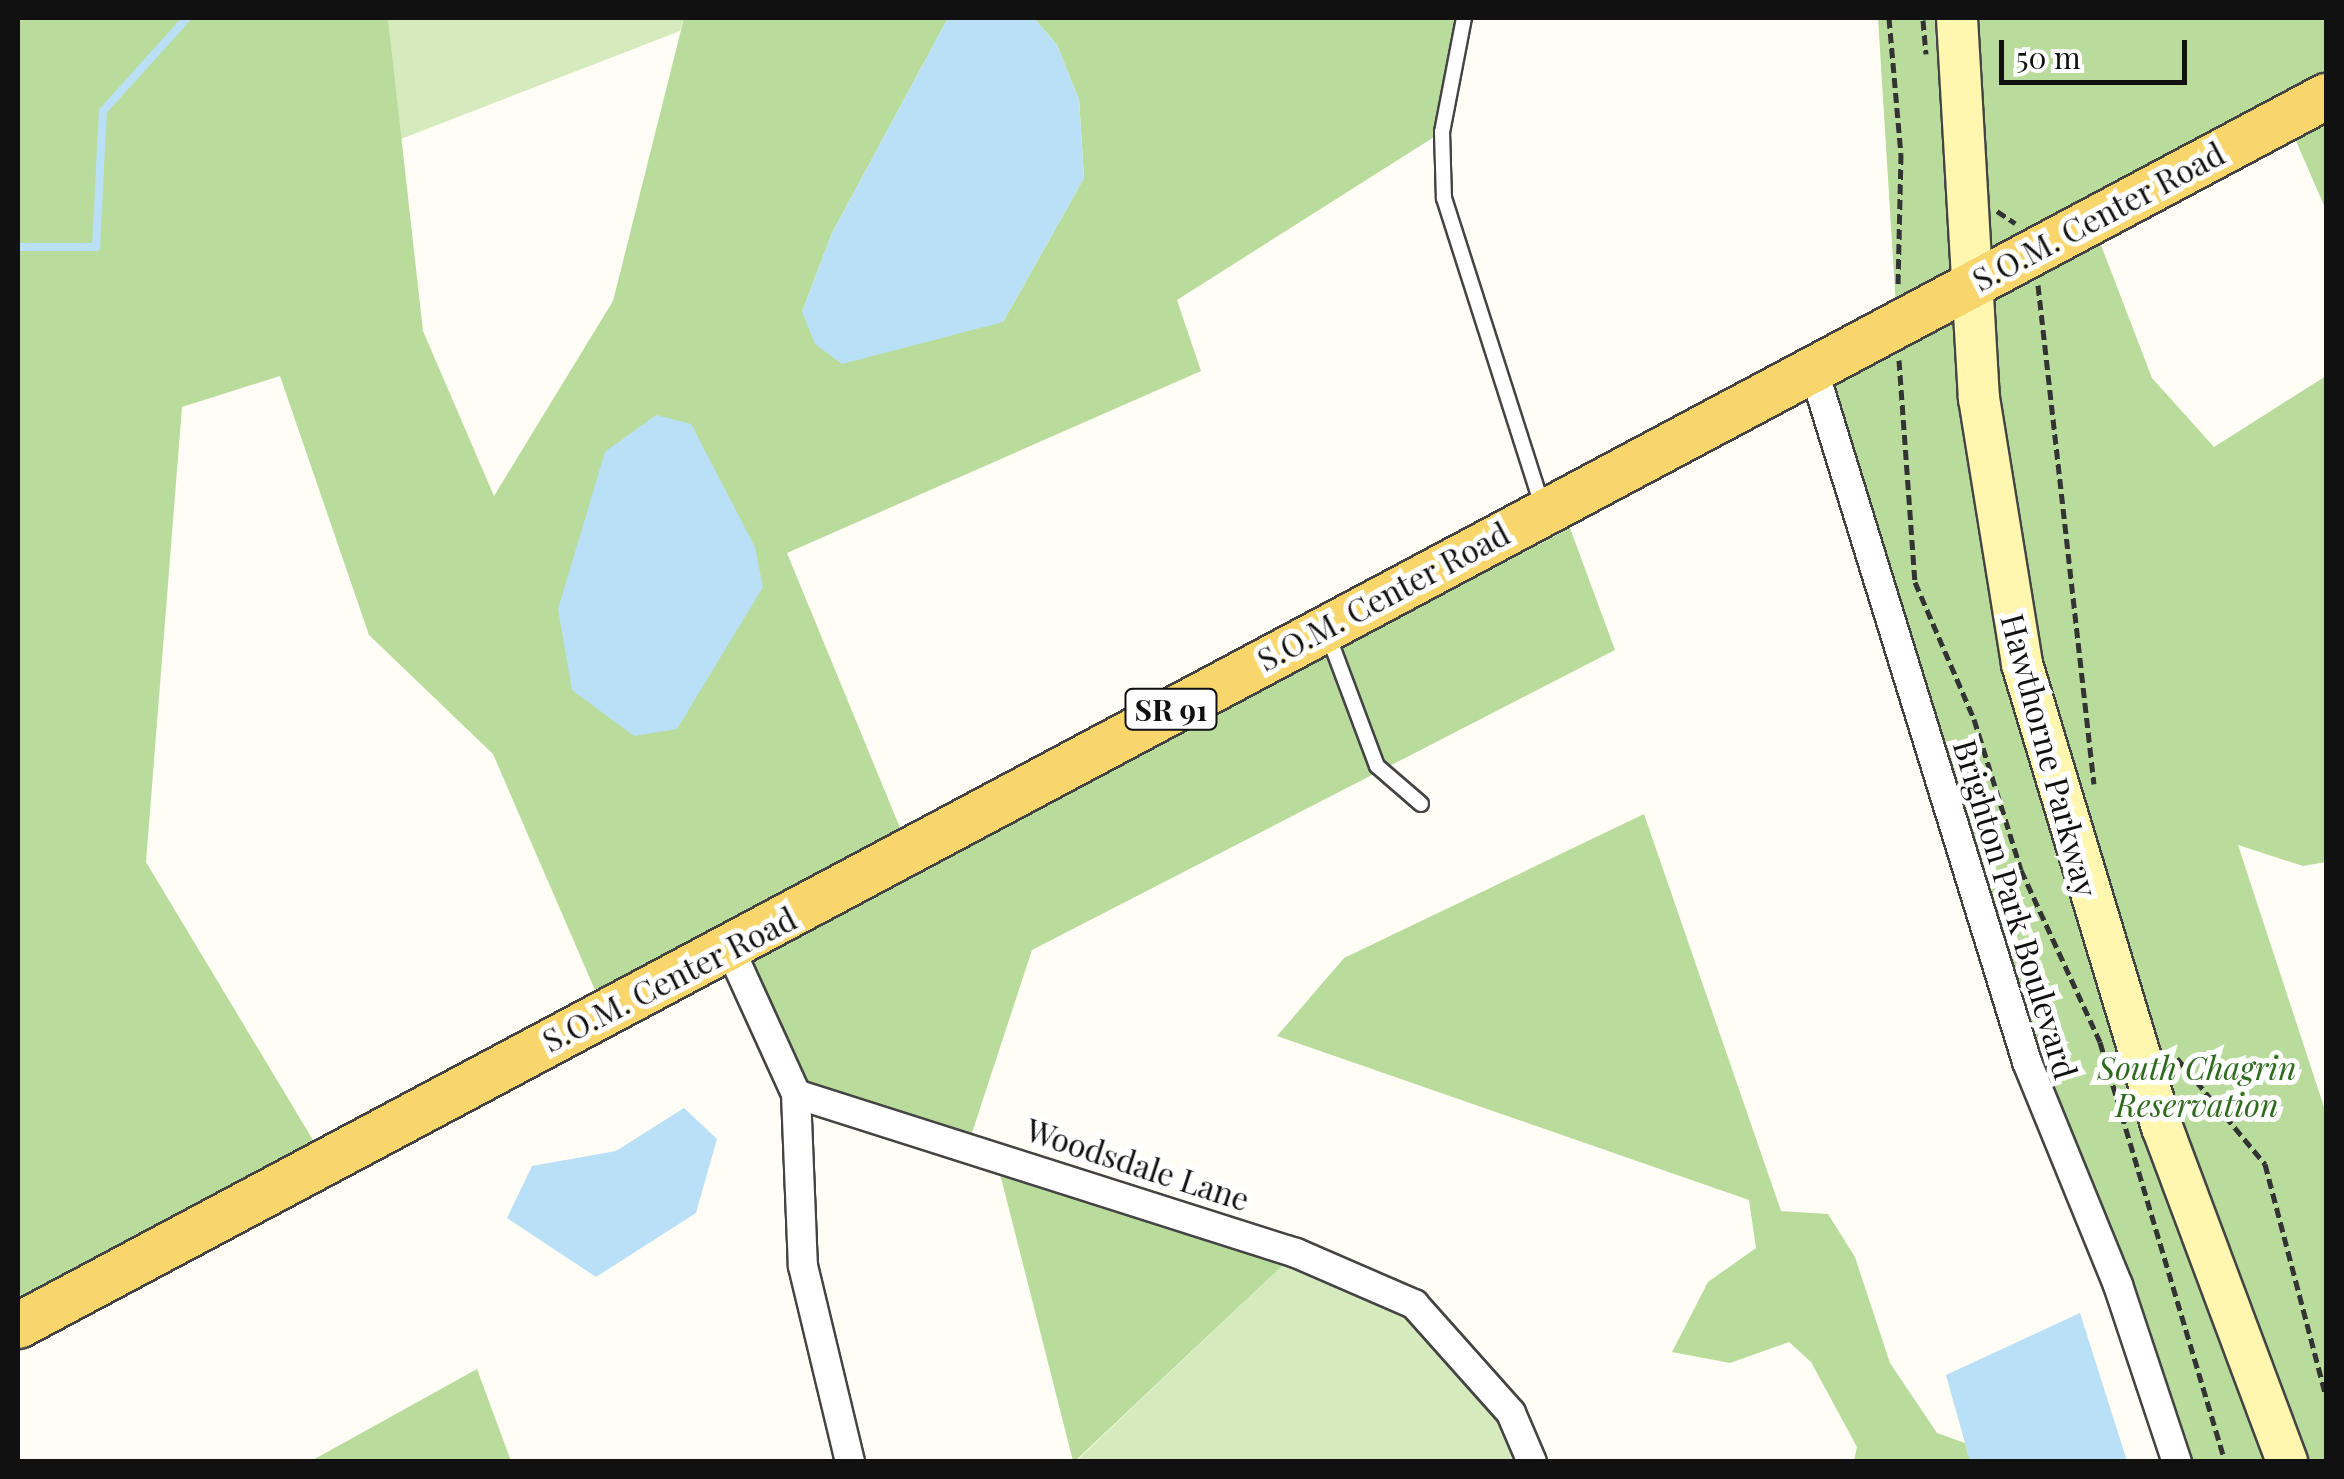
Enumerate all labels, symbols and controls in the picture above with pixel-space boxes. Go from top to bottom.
scale bar [2004,20,2192,82]
text: 50 m [2016,37,2081,77]
street label: S.O.M. Center Road [1965,133,2231,299]
street label: S.O.M. Center Road [1250,513,1516,679]
street label: Hawthorne Parkway [1994,609,2106,901]
road number: SR 91 [1124,684,1218,734]
street label: Brighton Park Boulevard [1946,735,2086,1083]
street label: S.O.M. Center Road [535,898,803,1060]
park label: South Chagrin Reservation [2097,1049,2297,1124]
street label: Woodsdale Lane [1022,1110,1254,1218]

